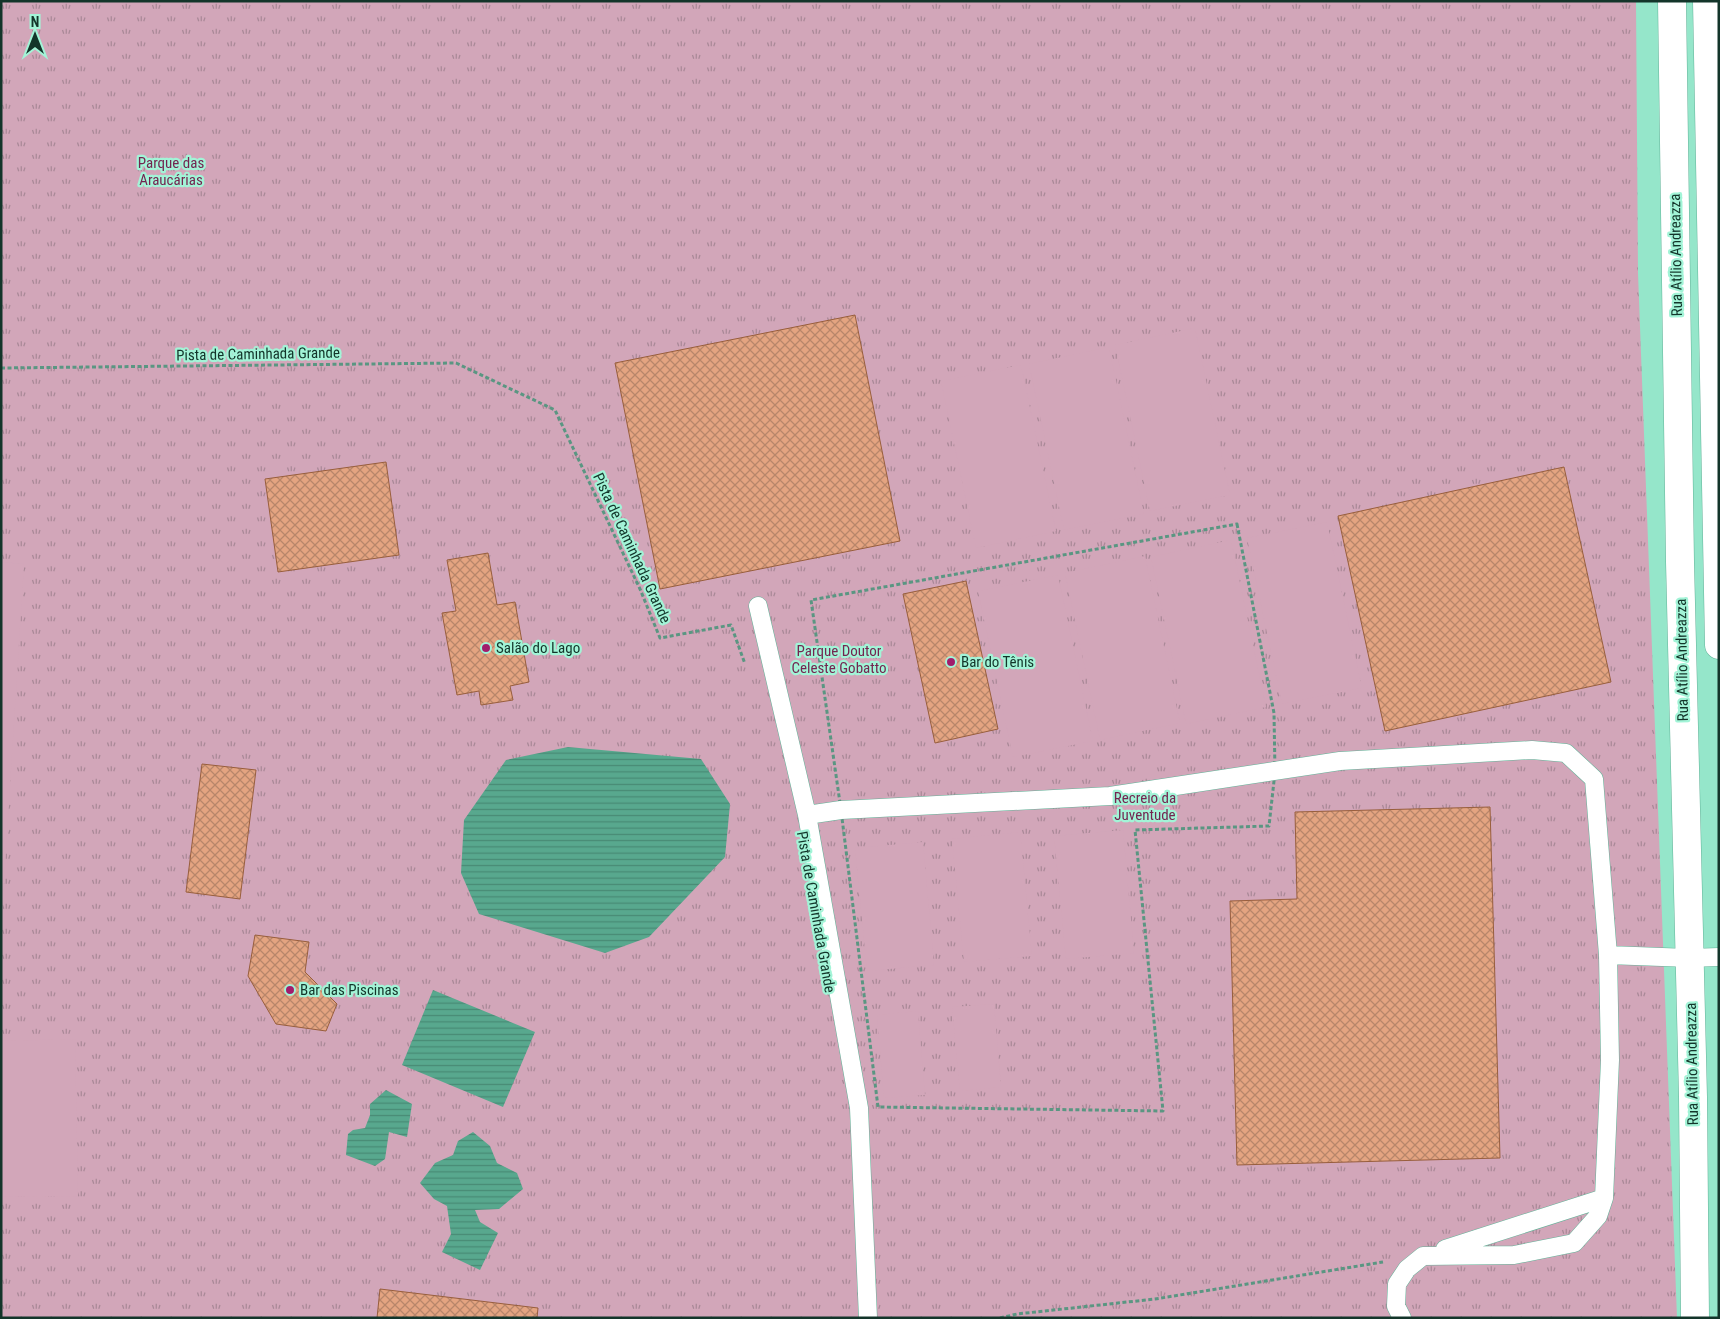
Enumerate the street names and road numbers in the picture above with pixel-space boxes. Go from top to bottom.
street label: Rua Atílio Andreazza [1666,194,1686,316]
street label: Pista de Caminhada Grande [176,344,340,364]
street label: Pista de Caminhada Grande [589,470,675,626]
street label: Rua Atílio Andreazza [1672,599,1692,721]
street label: Pista de Caminhada Grande [793,830,839,994]
street label: Rua Atílio Andreazza [1682,1003,1702,1125]

